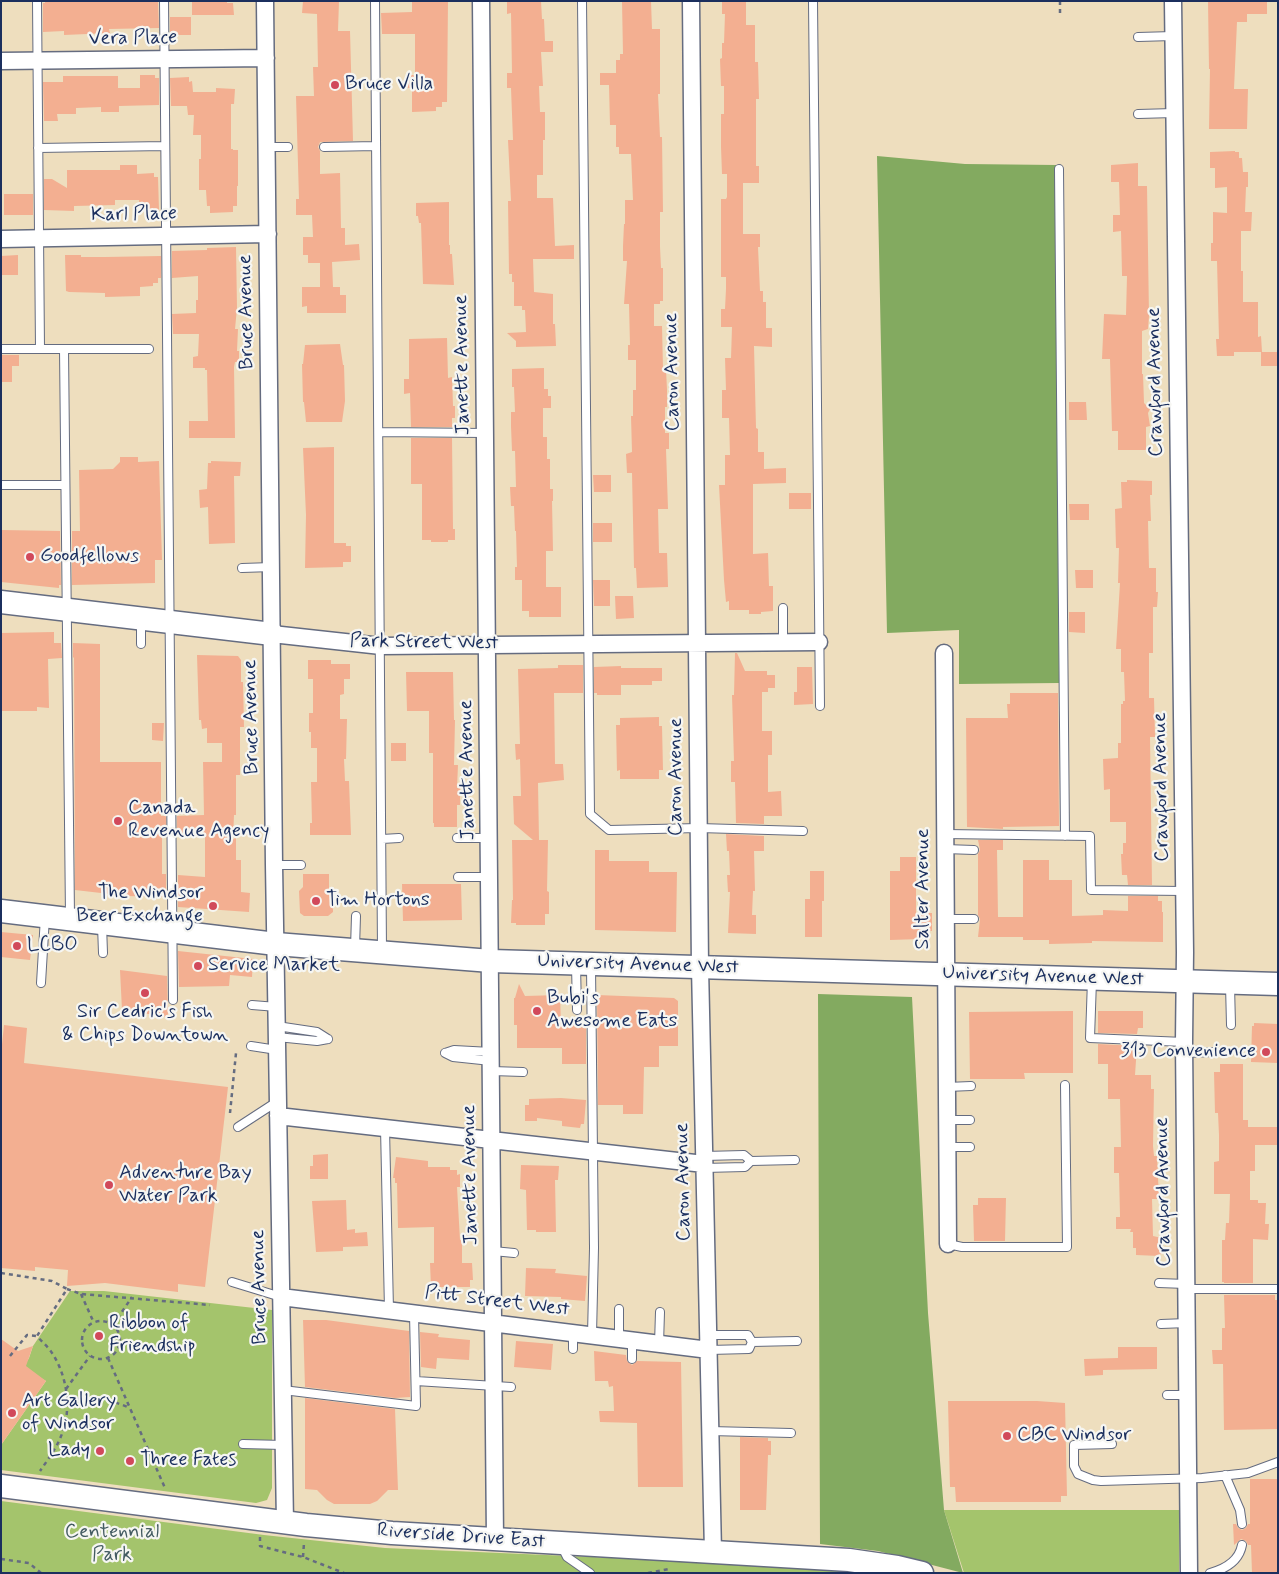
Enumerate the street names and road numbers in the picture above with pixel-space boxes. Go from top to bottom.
street label: Vera Place [89,26,177,52]
street label: Karl Place [91,202,177,228]
street label: Bruce Avenue [234,254,260,370]
street label: Janette Avenue [450,294,476,436]
street label: Crawford Avenue [1143,307,1169,457]
street label: Caron Avenue [660,312,686,432]
street label: Park Street West [349,630,499,656]
street label: Bruce Avenue [239,659,265,775]
street label: Janette Avenue [455,699,481,841]
street label: Crawford Avenue [1149,712,1175,862]
street label: Caron Avenue [665,718,689,836]
street label: Salter Avenue [912,828,936,950]
street label: University Avenue West [537,949,739,981]
street label: University Avenue West [942,961,1144,993]
street label: Janette Avenue [458,1104,484,1246]
street label: Crawford Avenue [1151,1117,1177,1267]
street label: Caron Avenue [671,1122,697,1242]
street label: Bruce Avenue [247,1229,273,1345]
street label: Pitt Street West [423,1281,571,1323]
street label: Riverside Drive East [376,1519,546,1555]

